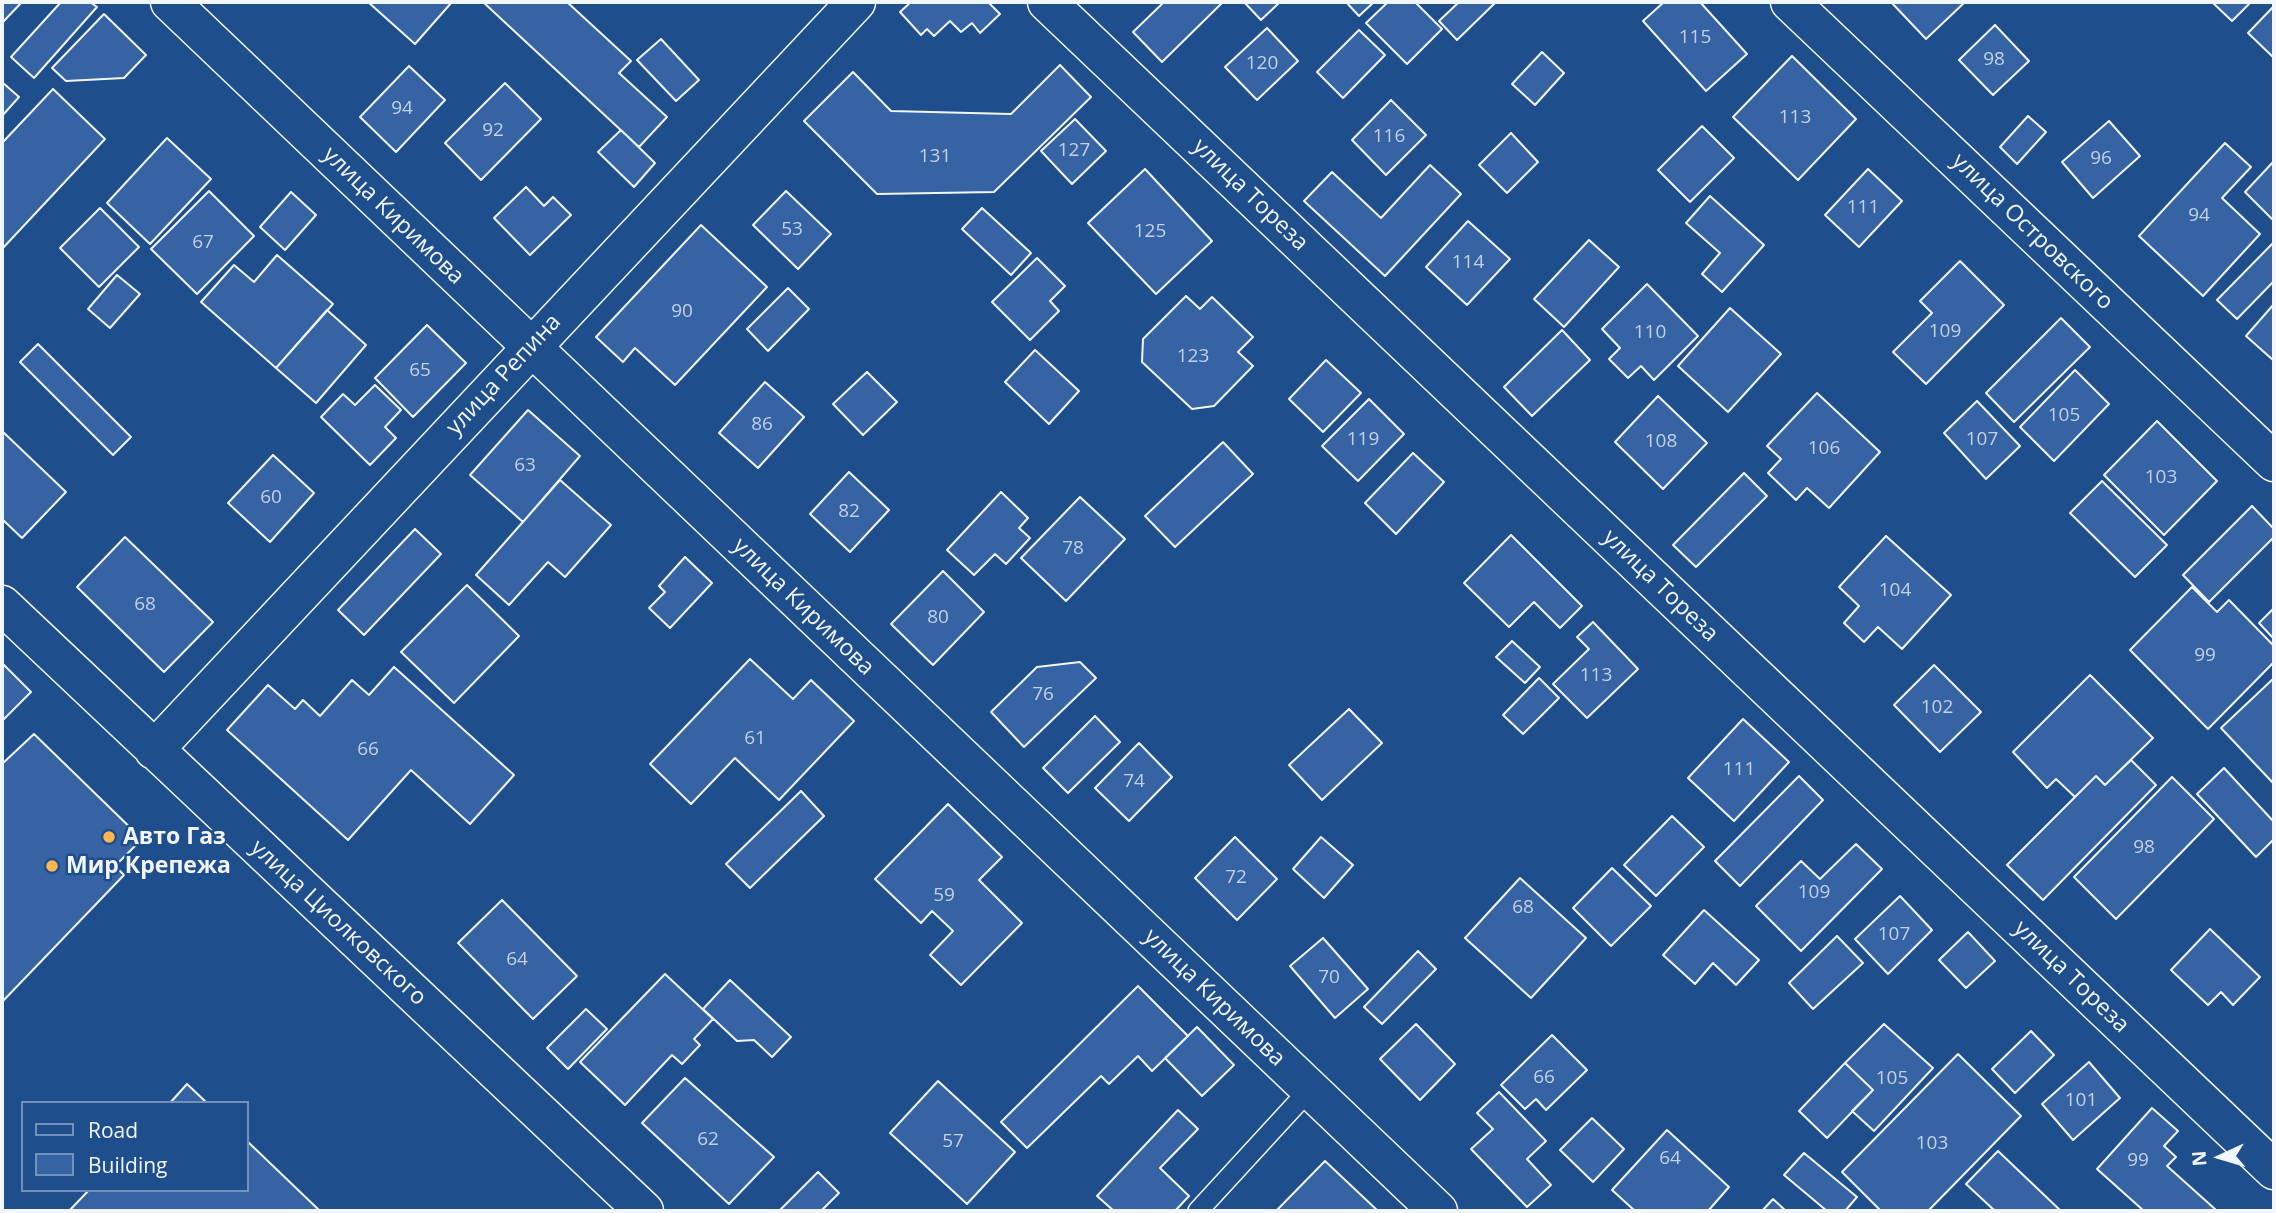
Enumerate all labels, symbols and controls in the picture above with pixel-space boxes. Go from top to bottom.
house number: 115 [1679,27,1711,49]
house number: 98 [1983,49,2005,71]
house number: 120 [1246,53,1278,75]
house number: 94 [391,98,413,120]
house number: 113 [1779,107,1811,129]
house number: 92 [482,120,504,142]
house number: 116 [1373,126,1405,148]
street label: улица Тореза [1187,133,1313,257]
house number: 127 [1058,140,1090,162]
street label: улица Киримова [316,141,470,291]
house number: 131 [919,146,951,168]
street label: улица Островского [1946,148,2118,316]
house number: 96 [2090,148,2112,170]
house number: 111 [1847,197,1879,219]
house number: 94 [2188,205,2210,227]
house number: 53 [781,219,803,241]
house number: 125 [1134,221,1166,243]
house number: 67 [192,232,214,254]
house number: 114 [1452,252,1484,274]
house number: 90 [671,301,693,323]
street label: улица Репина [441,309,567,441]
house number: 109 [1929,321,1961,343]
house number: 110 [1634,322,1666,344]
house number: 123 [1177,346,1209,368]
house number: 65 [409,360,431,382]
house number: 105 [2048,405,2080,427]
house number: 86 [751,414,773,436]
house number: 119 [1347,429,1379,451]
house number: 107 [1966,429,1998,451]
house number: 108 [1645,431,1677,453]
house number: 106 [1808,438,1840,460]
house number: 63 [514,455,536,477]
house number: 103 [2145,467,2177,489]
house number: 60 [260,487,282,509]
house number: 82 [838,501,860,523]
street label: улица Тореза [1597,524,1723,648]
street label: улица Киримова [726,532,880,682]
house number: 78 [1062,538,1084,560]
house number: 104 [1879,580,1911,602]
house number: 68 [134,594,156,616]
house number: 80 [927,607,949,629]
house number: 99 [2194,645,2216,667]
house number: 113 [1580,665,1612,687]
house number: 76 [1032,684,1054,706]
house number: 102 [1921,697,1953,719]
house number: 61 [744,728,766,750]
house number: 66 [357,739,379,761]
house number: 111 [1723,759,1755,781]
house number: 74 [1123,771,1145,793]
place label: Авто Газ [123,823,226,851]
marker: Авто Газ [101,829,117,845]
street label: улица Циолковского [244,834,432,1012]
house number: 98 [2133,837,2155,859]
place label: Мир Крепежа [66,852,231,880]
marker: Мир Крепежа [44,858,60,874]
house number: 72 [1225,867,1247,889]
house number: 109 [1798,882,1830,904]
house number: 59 [933,885,955,907]
house number: 68 [1512,897,1534,919]
street label: улица Тореза [2008,915,2134,1039]
street label: улица Киримова [1137,923,1291,1073]
house number: 107 [1878,924,1910,946]
house number: 64 [506,949,528,971]
house number: 70 [1318,967,1340,989]
house number: 66 [1533,1067,1555,1089]
house number: 105 [1876,1068,1908,1090]
house number: 101 [2065,1090,2097,1112]
legend [21,1101,248,1192]
text: Road [88,1116,138,1144]
north arrow [2185,1122,2255,1192]
house number: 62 [697,1129,719,1151]
house number: 57 [942,1131,964,1153]
house number: 103 [1916,1133,1948,1155]
house number: 64 [1659,1148,1681,1170]
house number: 99 [2127,1150,2149,1172]
text: N [2186,1150,2213,1167]
text: Building [88,1151,167,1179]

